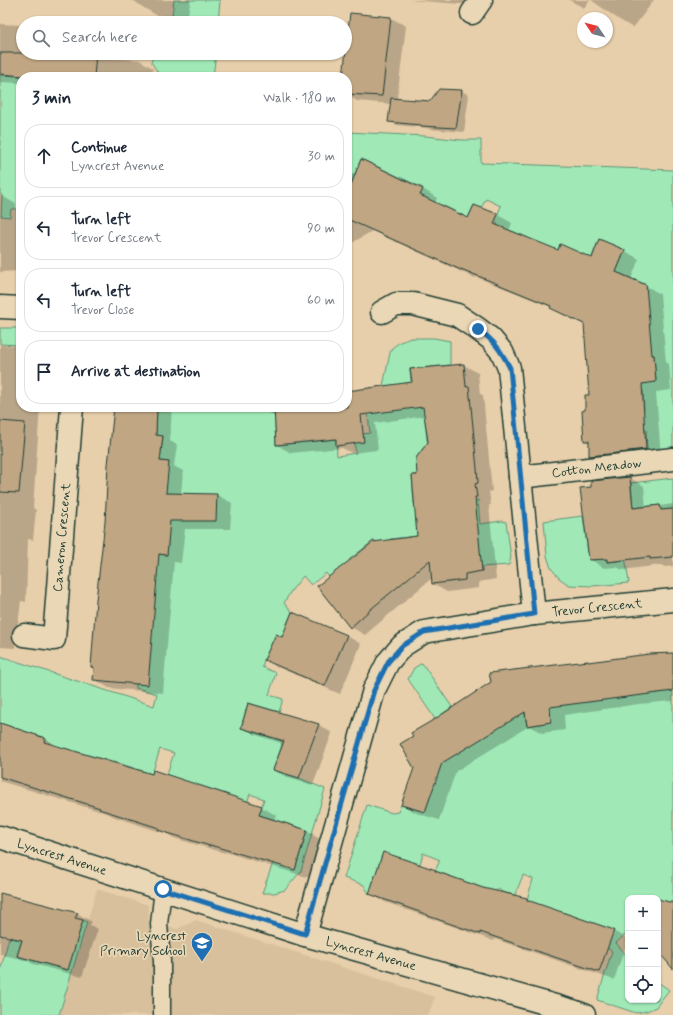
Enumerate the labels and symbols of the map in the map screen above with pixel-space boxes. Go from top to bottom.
north arrow [577,12,613,48]
route end [469,320,487,338]
street label: Cotton Meadow [551,454,642,482]
street label: Cameron Crescent [49,482,75,593]
street label: Trevor Crescent [551,595,643,621]
street label: Lyncrest Avenue [15,834,109,879]
route start [154,880,172,898]
place label: Lyncrest Primary School [100,928,186,960]
school or university icon: Lyncrest Primary School [189,930,215,963]
street label: Lyncrest Avenue [324,933,418,975]

